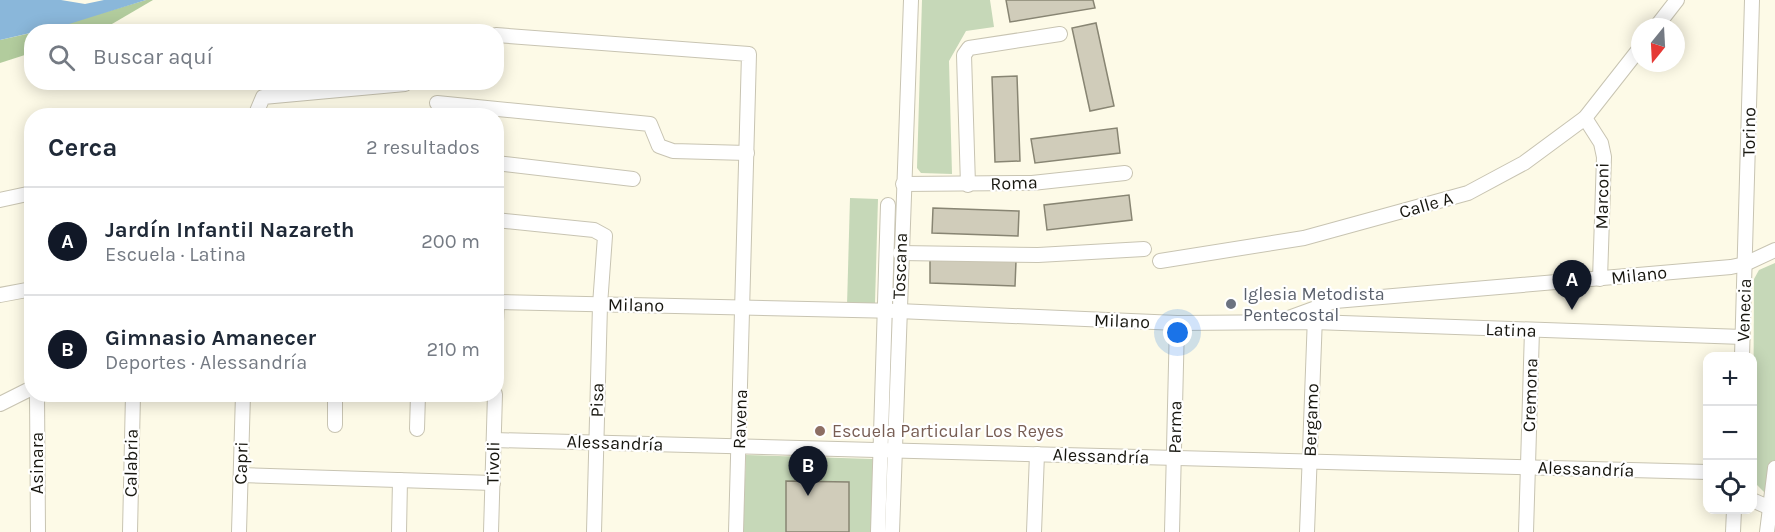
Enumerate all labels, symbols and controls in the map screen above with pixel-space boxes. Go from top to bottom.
north arrow [1631,18,1685,72]
search box [24,24,504,90]
icon: search [45,41,78,74]
text: Buscar aquí [93,44,213,70]
street label: Torino [1738,107,1760,157]
text: Cerca [48,132,117,163]
text: 2 resultados [366,136,480,159]
street label: Marconi [1590,162,1614,230]
street label: Roma [990,171,1038,195]
street label: Calle A [1397,187,1455,223]
text: Jardín Infantil Nazareth [105,217,355,243]
text: A [61,230,74,253]
text: 200 m [421,230,480,253]
street label: Toscana [888,232,912,300]
text: Escuela · Latina [105,243,246,266]
pin: A [1552,260,1592,310]
street label: Milano [1610,261,1668,289]
street label: Venecia [1732,278,1756,342]
place label: Iglesia Metodista Pentecostal [1243,283,1385,326]
street label: Milano [608,294,664,316]
marker: Iglesia Metodista Pentecostal [1224,297,1238,311]
street label: Milano [1094,309,1150,333]
your location [1163,318,1192,347]
street label: Latina [1485,318,1537,342]
text: Gimnasio Amanecer [105,325,316,351]
text: B [61,338,74,361]
text: 210 m [426,338,480,361]
text: Deportes · Alessandría [105,351,307,374]
map controls [1703,352,1757,514]
button: + [1703,352,1757,406]
street label: Cremona [1518,358,1542,432]
street label: Pisa [586,382,608,418]
street label: Bergamo [1299,383,1323,457]
street label: Ravena [728,389,752,449]
street label: Parma [1164,400,1186,454]
button: − [1703,406,1757,460]
place label: Escuela Particular Los Reyes [832,420,1064,442]
marker: Escuela Particular Los Reyes [813,424,827,438]
street label: Calabria [119,429,143,497]
street label: Alessandría [566,430,664,456]
street label: Asinara [26,432,48,494]
street label: Capri [229,441,253,485]
street label: Tivoli [482,441,504,485]
street label: Alessandría [1052,443,1150,469]
pin: B [788,446,828,496]
street label: Alessandría [1537,456,1635,482]
button: locate [1703,460,1757,514]

